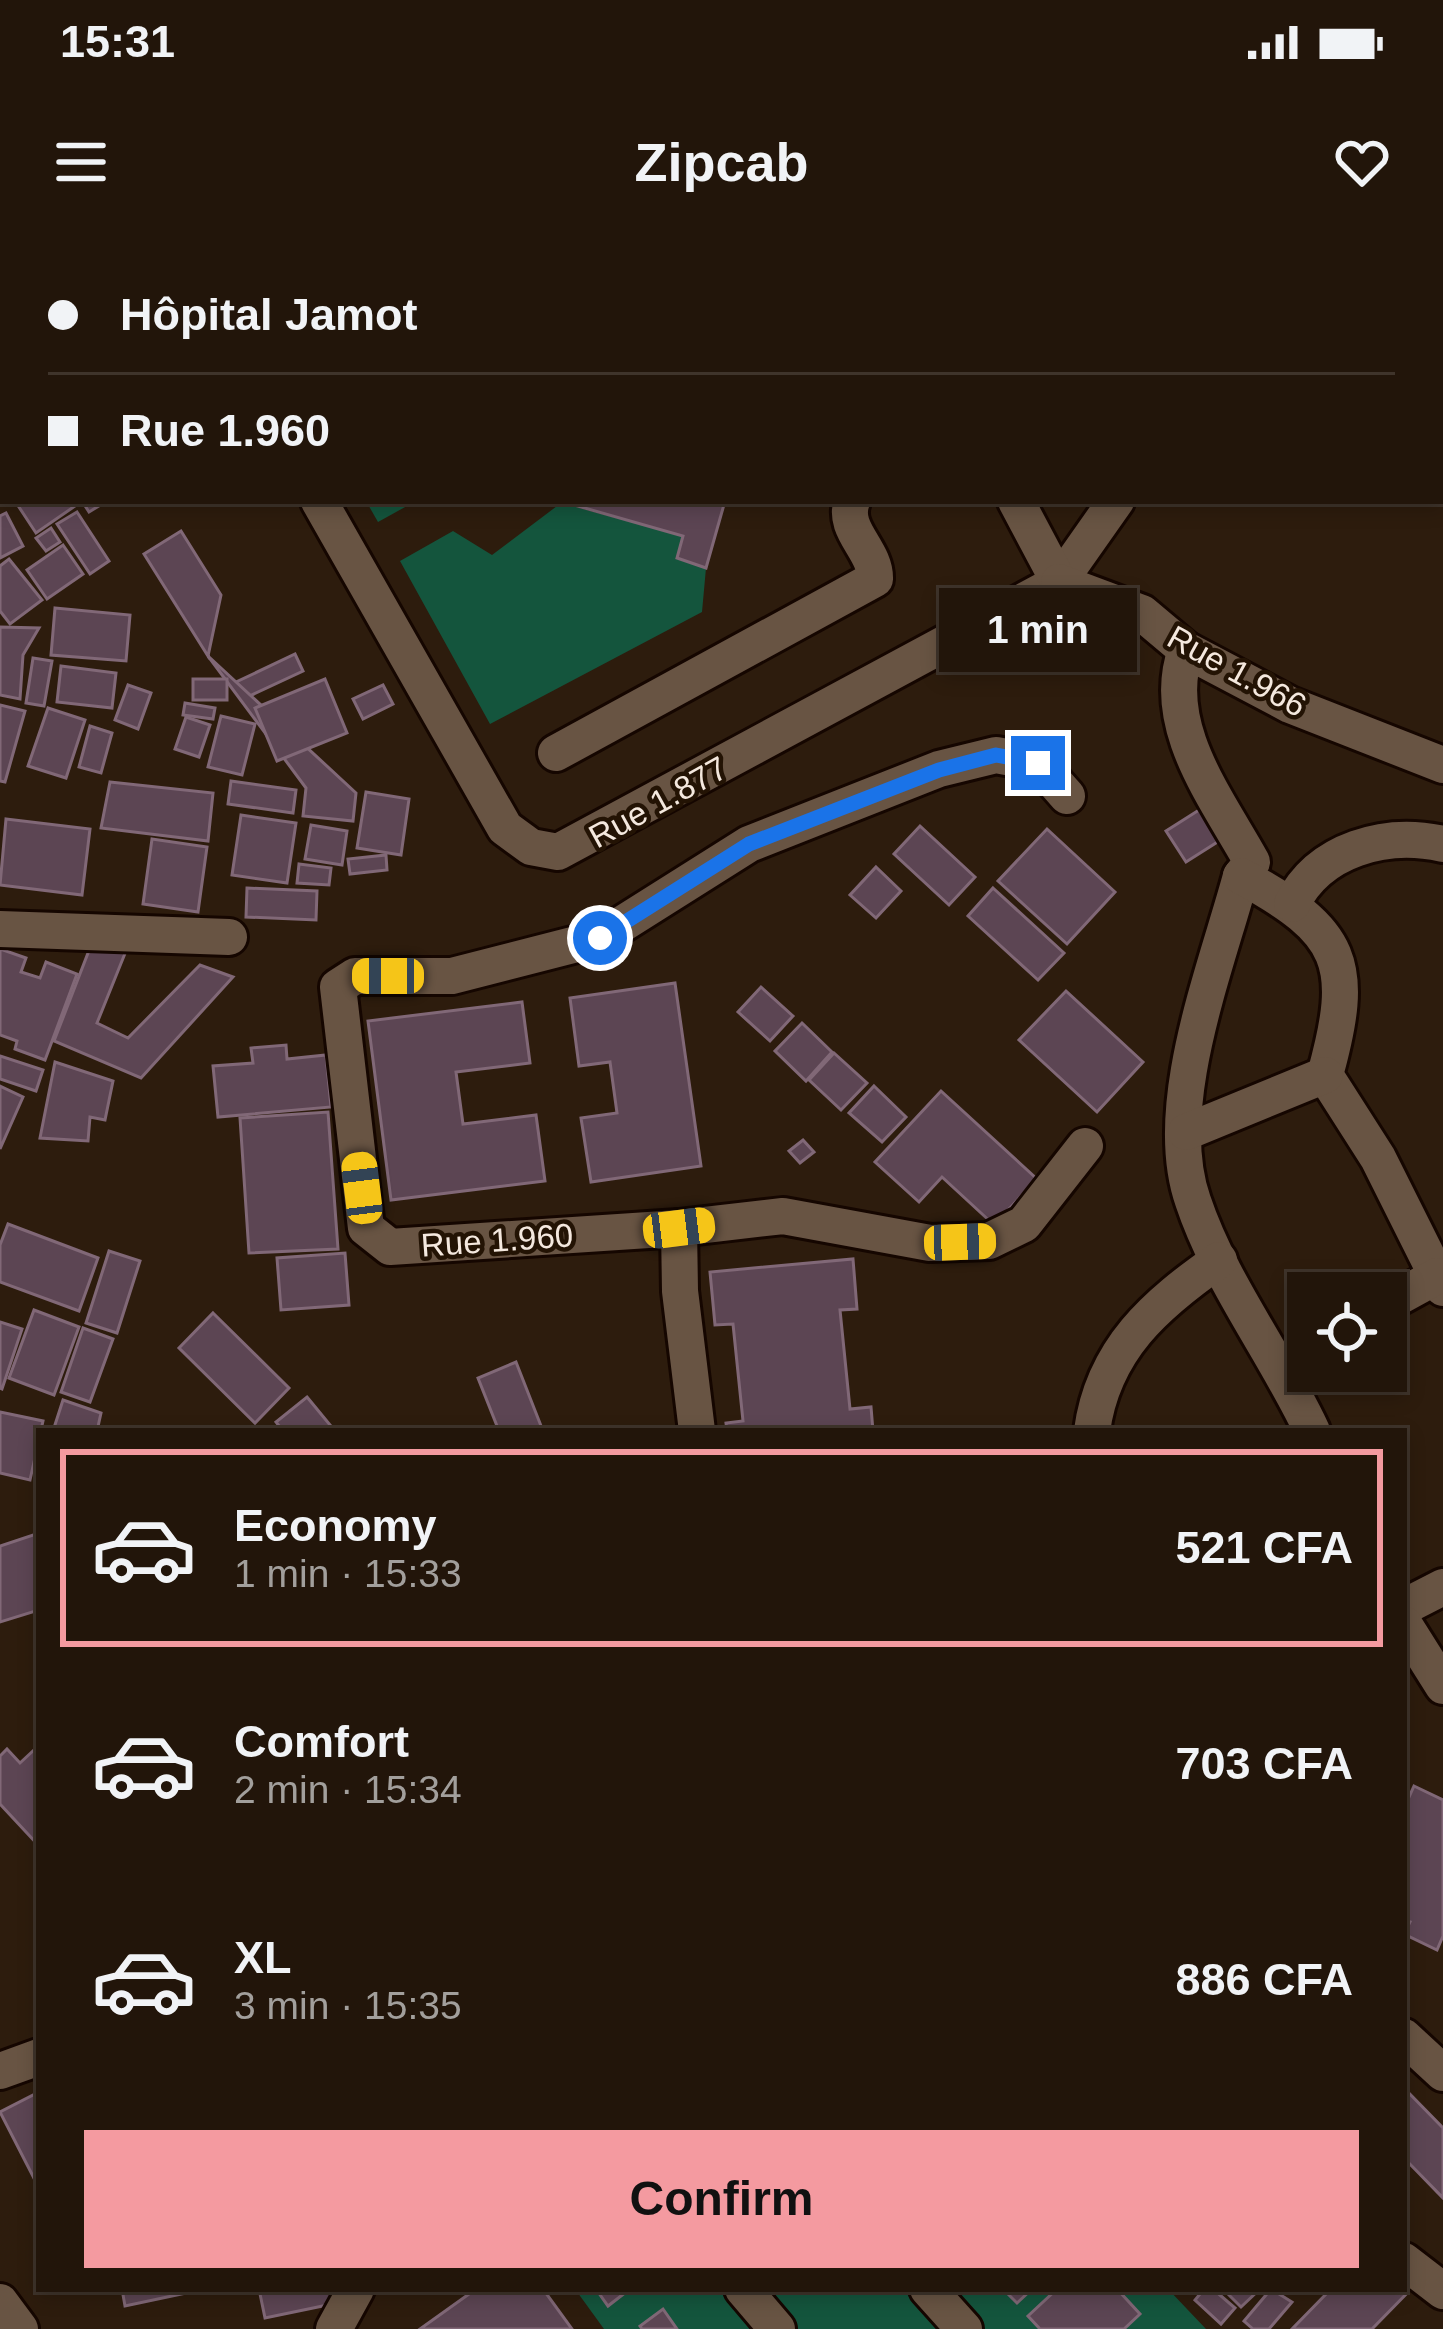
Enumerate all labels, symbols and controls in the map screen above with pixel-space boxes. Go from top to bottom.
text: 15:31 [60,16,175,67]
icon: menu [48,129,114,195]
icon: heart [1329,129,1395,195]
text: Zipcab [634,132,809,192]
text: Hôpital Jamot [120,289,418,340]
text: Rue 1.960 [120,405,330,456]
callout: 1 min [939,589,1137,673]
text: 1 min [987,608,1089,651]
street label: Rue 1.966 [1161,618,1313,724]
route end [1011,736,1065,790]
street label: Rue 1.877 [582,749,734,855]
route start [573,911,627,965]
car [352,958,424,994]
car [340,1150,384,1226]
car [641,1206,717,1250]
street label: Rue 1.960 [420,1216,574,1264]
car [923,1223,997,1261]
map controls [1287,1272,1407,1392]
button: locate [1287,1272,1407,1392]
icon: car [90,1494,198,1602]
text: Economy [234,1500,437,1551]
text: 521 CFA [1175,1522,1353,1573]
text: 1 min · 15:33 [234,1552,462,1595]
icon: car [90,1710,198,1818]
text: Comfort [234,1716,409,1767]
text: 703 CFA [1175,1738,1353,1789]
text: 2 min · 15:34 [234,1768,462,1811]
icon: car [90,1926,198,2034]
text: XL [234,1932,292,1983]
text: 886 CFA [1175,1954,1353,2005]
text: 3 min · 15:35 [234,1984,462,2027]
button: Confirm [84,2130,1359,2268]

